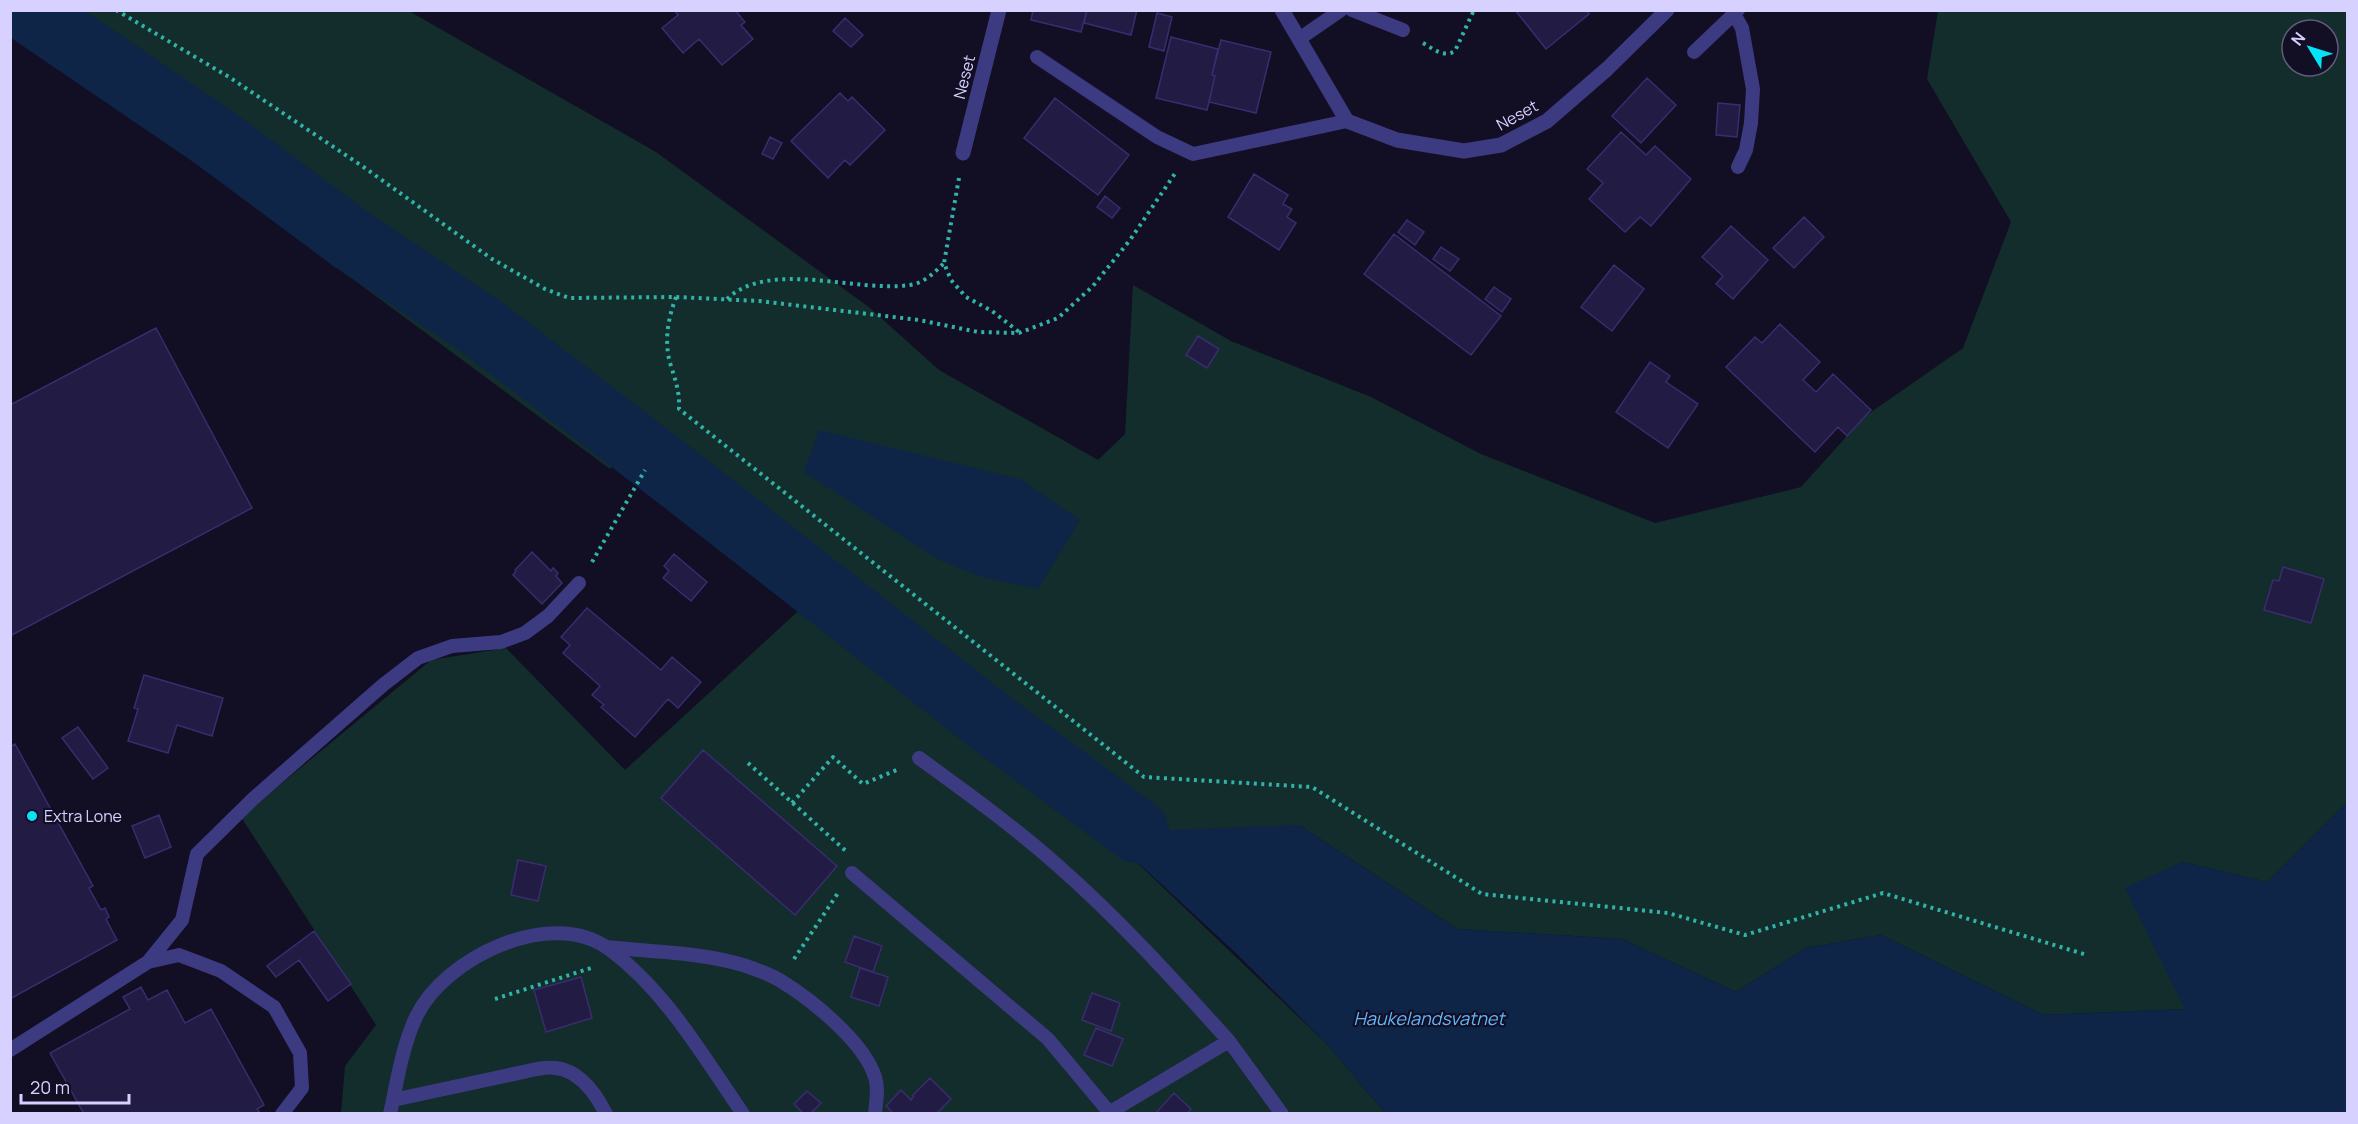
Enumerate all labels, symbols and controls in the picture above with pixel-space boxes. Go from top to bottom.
north arrow [2280,18,2340,78]
text: N [2286,27,2310,50]
street label: Neset [948,53,980,101]
street label: Neset [1492,95,1542,135]
place label: Extra Lone [44,805,122,827]
marker: Extra Lone [25,809,39,823]
water label: Haukelandsvatnet [1353,1006,1506,1030]
scale bar [21,1067,129,1105]
text: 20 m [30,1075,70,1099]

